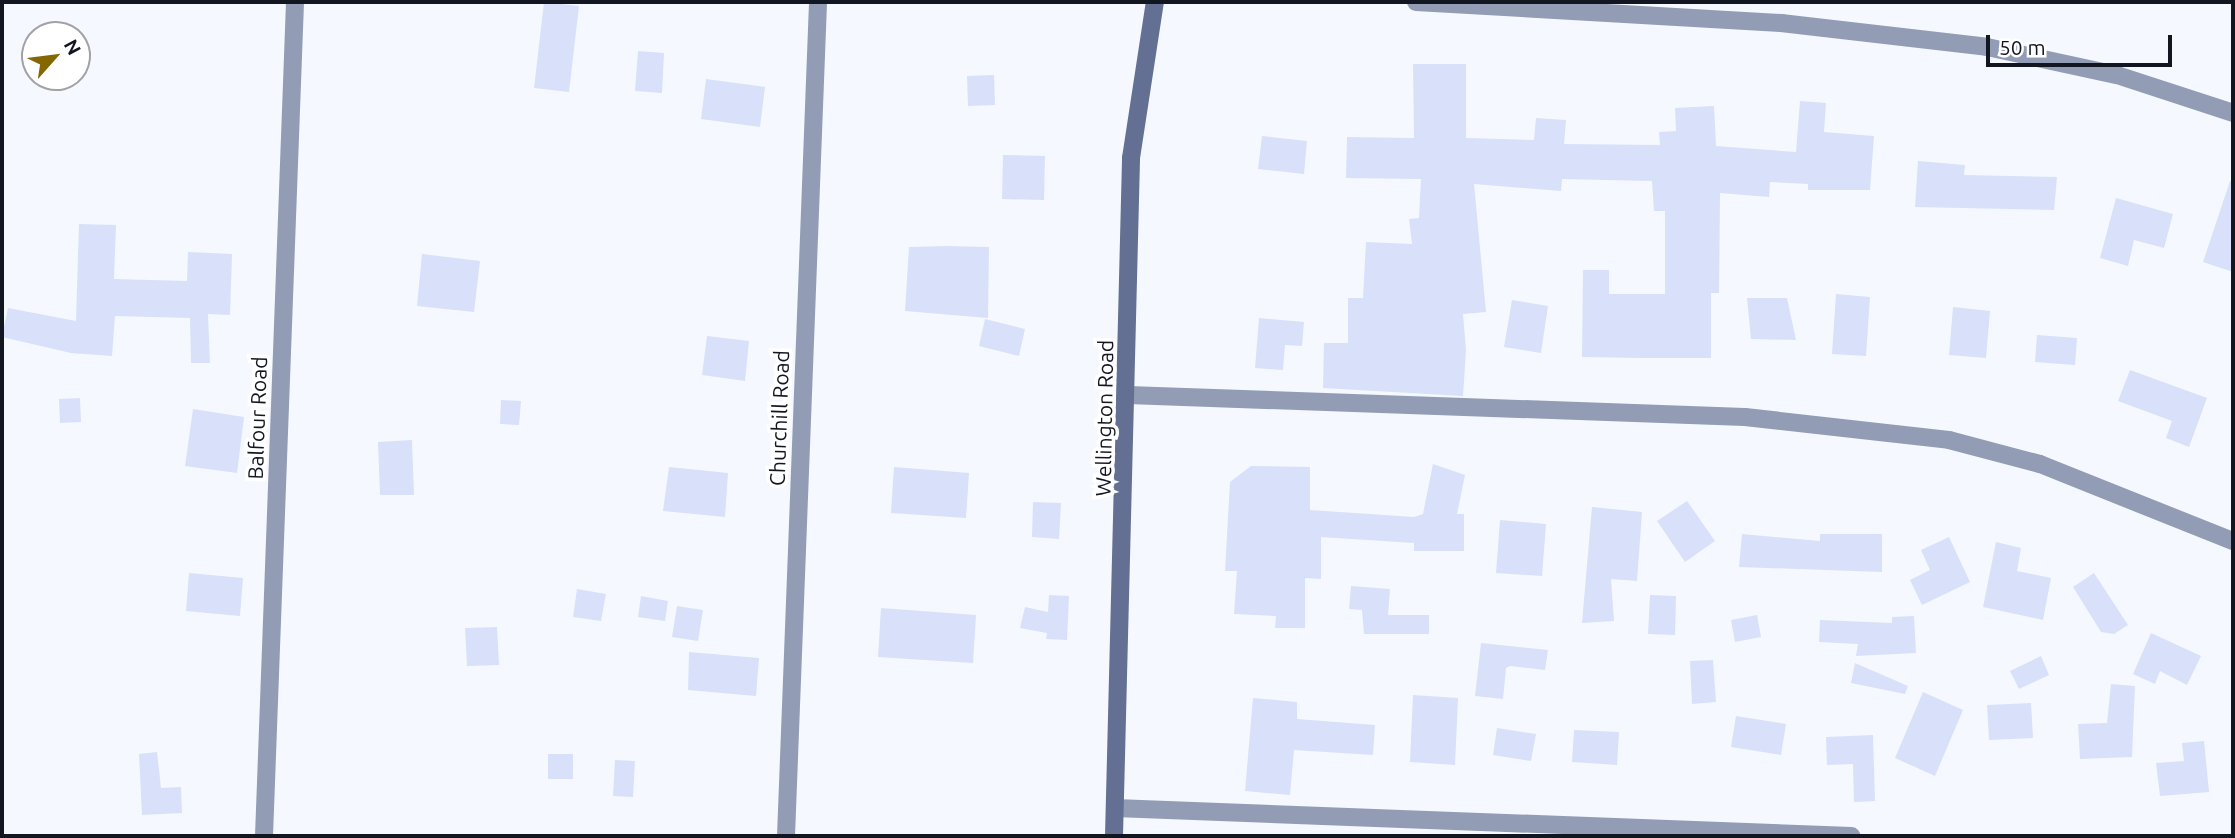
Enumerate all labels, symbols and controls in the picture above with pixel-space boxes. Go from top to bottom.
north arrow [21,21,91,91]
scale bar [1990,21,2176,65]
text: 50 m [1999,35,2046,59]
text: N [60,36,86,59]
street label: Wellington Road [1090,340,1118,496]
street label: Churchill Road [764,350,794,486]
street label: Balfour Road [242,356,272,480]

